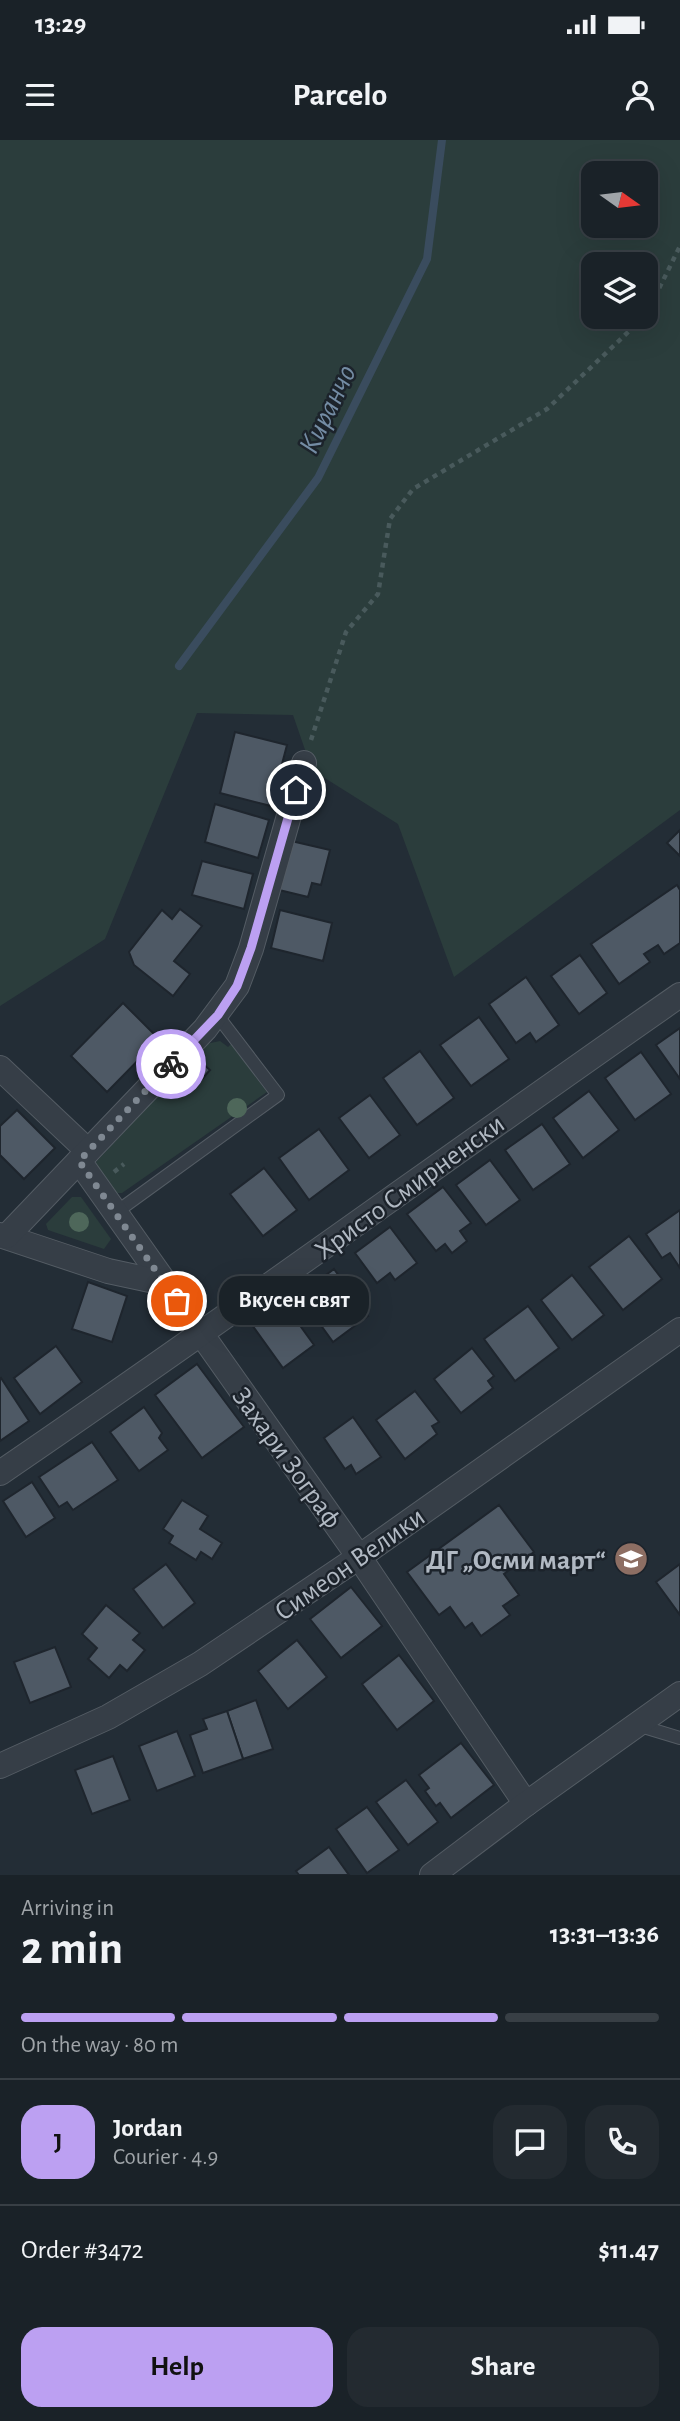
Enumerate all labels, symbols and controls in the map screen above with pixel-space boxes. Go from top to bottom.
text: 13:29 [35,11,86,37]
icon: menu [21,76,59,114]
icon: person [621,76,659,114]
text: Parcelo [293,79,387,111]
north arrow [581,161,658,238]
map controls [581,161,658,329]
button: layers [581,252,658,329]
water label: Киранчо [294,360,362,458]
pin [266,760,326,820]
icon: home [277,771,315,809]
courier [136,1029,206,1099]
icon: bike [152,1045,190,1083]
street label: Христо Смирненски [310,1110,510,1266]
pin [147,1271,207,1331]
callout: Вкусен свят [219,1276,370,1326]
icon: bag [158,1282,196,1320]
text: Вкусен свят [238,1289,350,1312]
street label: Захари Зограф [226,1383,347,1534]
street label: Симеон Велики [270,1503,430,1627]
school or university icon: ДГ „Осми март“ [612,1540,650,1578]
place label: ДГ „Осми март“ [426,1547,606,1575]
text: Arriving in [21,1897,114,1920]
text: 13:31–13:36 [550,1921,659,1947]
text: 2 min [21,1926,123,1972]
text: On the way · 80 m [21,2034,178,2057]
button: chat [493,2105,567,2179]
button: phone [585,2105,659,2179]
text: Jordan [113,2115,183,2141]
text: J [54,2129,62,2155]
text: Courier · 4.9 [113,2146,218,2169]
text: Order #3472 [21,2237,143,2263]
text: $11.47 [598,2237,659,2263]
button: Help [21,2327,333,2407]
button: Share [347,2327,659,2407]

